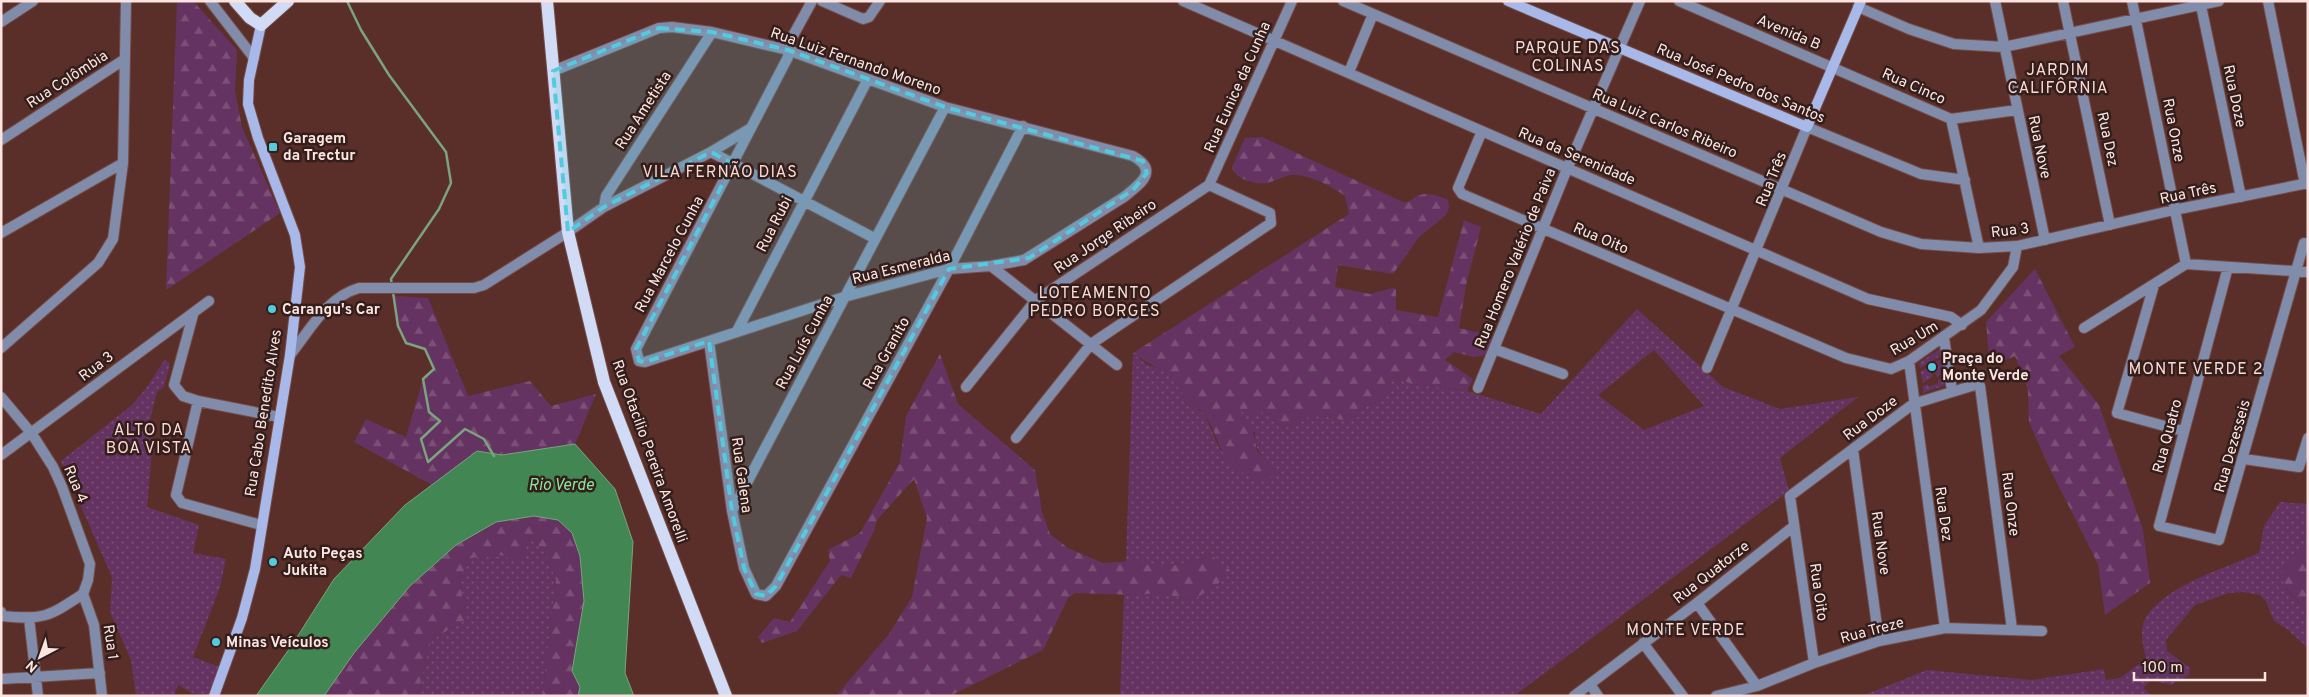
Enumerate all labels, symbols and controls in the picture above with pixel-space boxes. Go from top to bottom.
street label: Avenida B [1754,12,1823,55]
street label: Rua Eunice da Cunha [1201,19,1276,156]
street label: Rua Luiz Fernando Moreno [768,24,943,101]
district label: PARQUE DAS COLINAS [1515,39,1621,77]
street label: Rua José Pedro dos Santos [1653,40,1828,129]
street label: Rua Colômbia [24,47,112,114]
district label: JARDIM CALIFÔRNIA [2007,61,2109,99]
street label: Rua Doze [2218,63,2249,129]
street label: Rua Cinco [1879,65,1948,110]
street label: Rua Ametista [612,68,677,154]
street label: Rua Luiz Carlos Ribeiro [1589,85,1740,164]
street label: Rua Onze [2157,97,2188,164]
street label: Rua Dez [2091,110,2122,168]
street label: Rua Nove [2023,114,2055,181]
street label: Rua da Serenidade [1515,124,1638,191]
place label: Garagem da Trectur [283,130,356,166]
marker: Garagem da Trectur [267,141,279,153]
street label: Rua Três [1753,149,1792,210]
district label: VILA FERNÃO DIAS [642,160,798,183]
street label: Rua Homero Valério de Paiva [1471,166,1561,351]
street label: Rua Três [2158,179,2218,210]
street label: Rua Marcelo Cunha [632,193,709,316]
street label: Rua Rubi [753,194,797,256]
street label: Rua Jorge Ribeiro [1051,196,1161,279]
street label: Rua Oito [1570,219,1631,260]
street label: Rua 3 [1990,220,2031,243]
street label: Rua Esmeralda [850,247,952,290]
district label: LOTEAMENTO PEDRO BORGES [1029,284,1161,322]
street label: Rua Luís Cunha [773,292,838,393]
place label: Carangu's Car [282,301,381,320]
marker: Carangu's Car [266,303,278,315]
street label: Rua Granito [860,314,915,393]
street label: Rua Um [1887,318,1942,361]
street label: Rua Cabo Benedito Alves [242,328,287,498]
street label: Rua 3 [76,348,118,386]
place label: Praça do Monte Verde [1942,350,2029,386]
street label: Rua Otacilio Pereira Amorelli [607,357,691,546]
district label: MONTE VERDE 2 [2129,360,2263,380]
marker: Praça do Monte Verde [1926,361,1938,373]
street label: Rua Doze [1840,392,1902,446]
street label: Rua Quatro [2149,397,2187,475]
street label: Rua Dezesseis [2211,398,2256,495]
district label: ALTO DA BOA VISTA [106,421,192,459]
street label: Rua Galena [726,436,755,514]
street label: Rua 4 [58,463,91,506]
street label: Rua Onze [1996,471,2023,537]
water label: Rio Verde [528,476,594,496]
street label: Rua Dez [1929,486,1956,543]
street label: Rua Nove [1866,510,1893,576]
street label: Rua Quatorze [1670,537,1754,609]
place label: Auto Peças Jukita [283,545,363,581]
marker: Auto Peças Jukita [267,556,279,568]
street label: Rua Oito [1804,562,1831,622]
street label: Rua Treze [1838,614,1906,649]
district label: MONTE VERDE [1626,621,1746,641]
street label: Rua 1 [98,623,121,661]
north arrow [15,632,65,682]
place label: Minas Veículos [226,634,329,653]
marker: Minas Veículos [210,636,222,648]
scale bar [2134,650,2265,682]
text: N [23,656,42,675]
text: 100 m [2142,659,2183,678]

